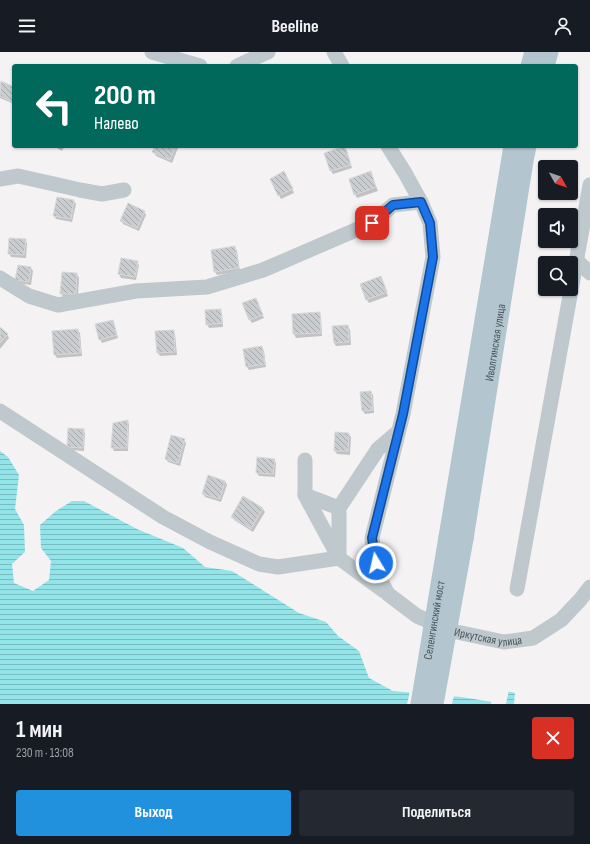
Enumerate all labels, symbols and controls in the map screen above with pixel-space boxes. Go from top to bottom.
icon: menu [16,15,38,37]
icon: person [552,15,574,37]
text: Beeline [271,16,319,37]
text: 200 m [94,79,156,112]
icon: left [28,80,80,132]
text: Налево [94,113,139,134]
north arrow [538,160,578,200]
map controls [538,160,578,296]
pin [355,206,389,240]
button: sound [538,208,578,248]
icon: arrive [361,212,383,234]
button: search [538,256,578,296]
street label: Иволгинская улица [482,302,509,382]
position arrow [355,542,397,584]
street label: Селенгинский мост [420,580,448,661]
street label: Иркутская улица [453,624,523,650]
text: 1 мин [16,715,63,744]
button: close [532,717,574,759]
text: 230 m · 13:08 [16,745,74,761]
button: Выход [16,790,291,836]
button: Поделиться [299,790,574,836]

